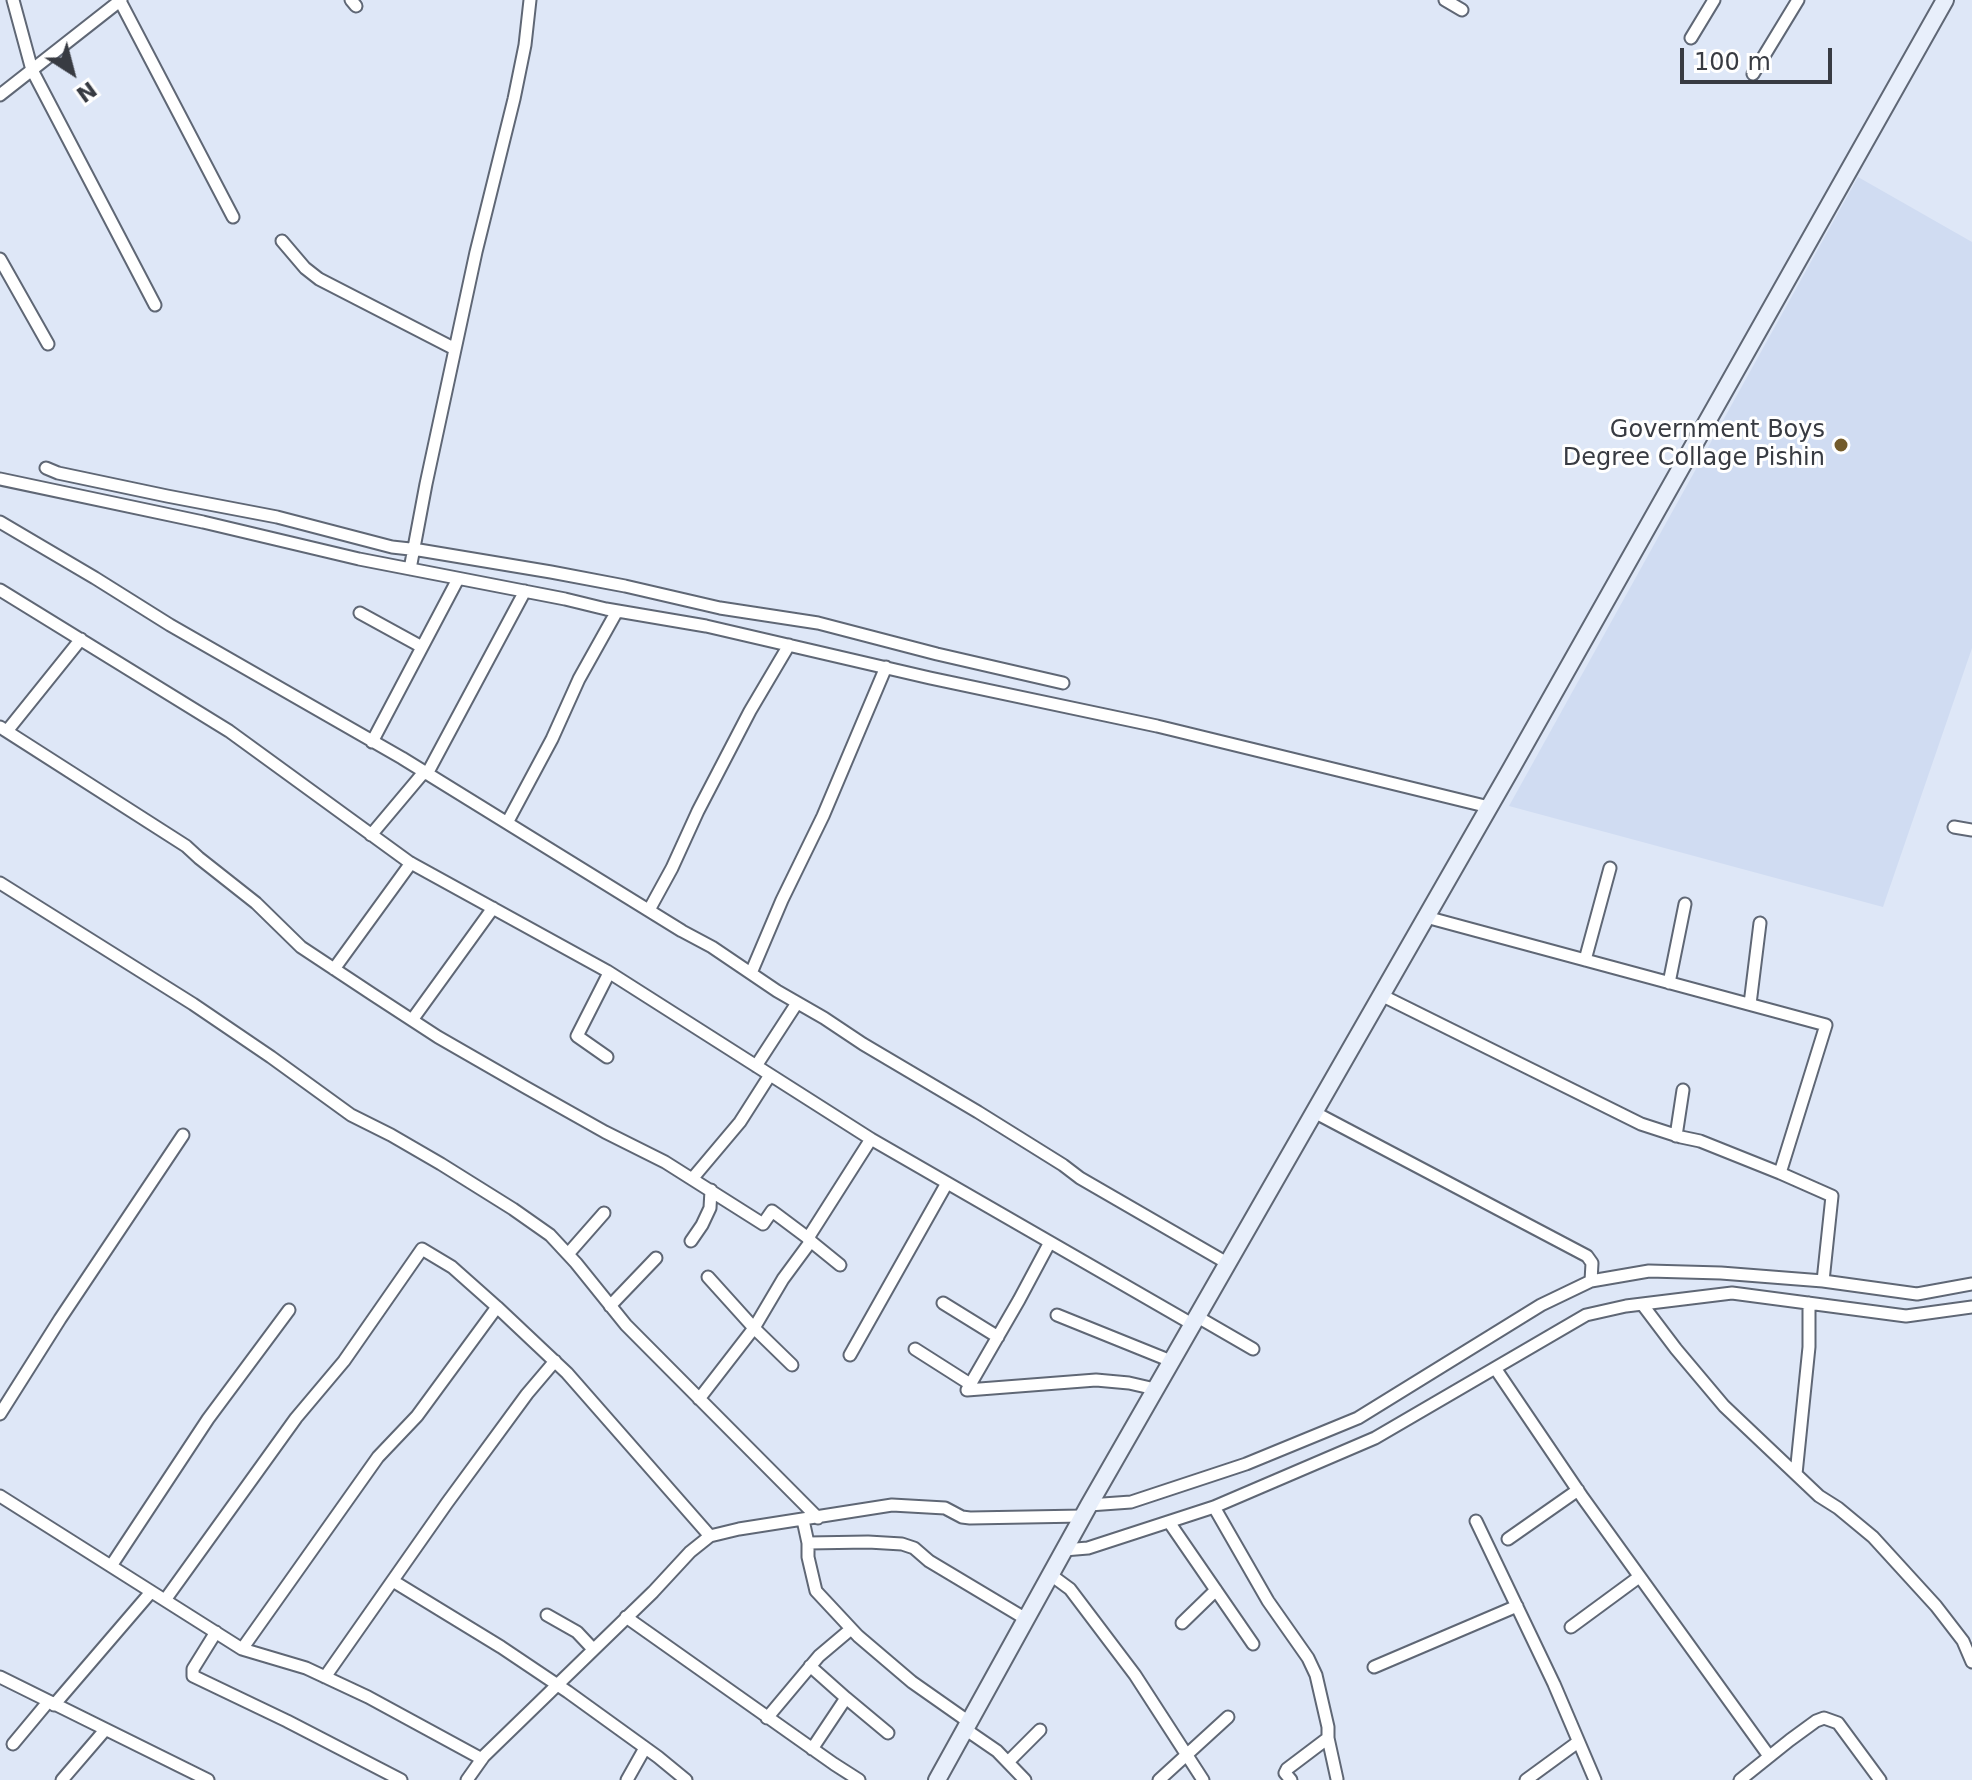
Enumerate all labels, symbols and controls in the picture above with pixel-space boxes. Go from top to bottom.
north arrow [32,32,112,112]
scale bar [1684,32,1836,82]
text: 100 m [1694,48,1771,76]
text: N [72,76,101,107]
place label: Government Boys Degree Collage Pishin [1563,417,1825,473]
marker: Government Boys Degree Collage Pishin [1832,436,1850,454]

